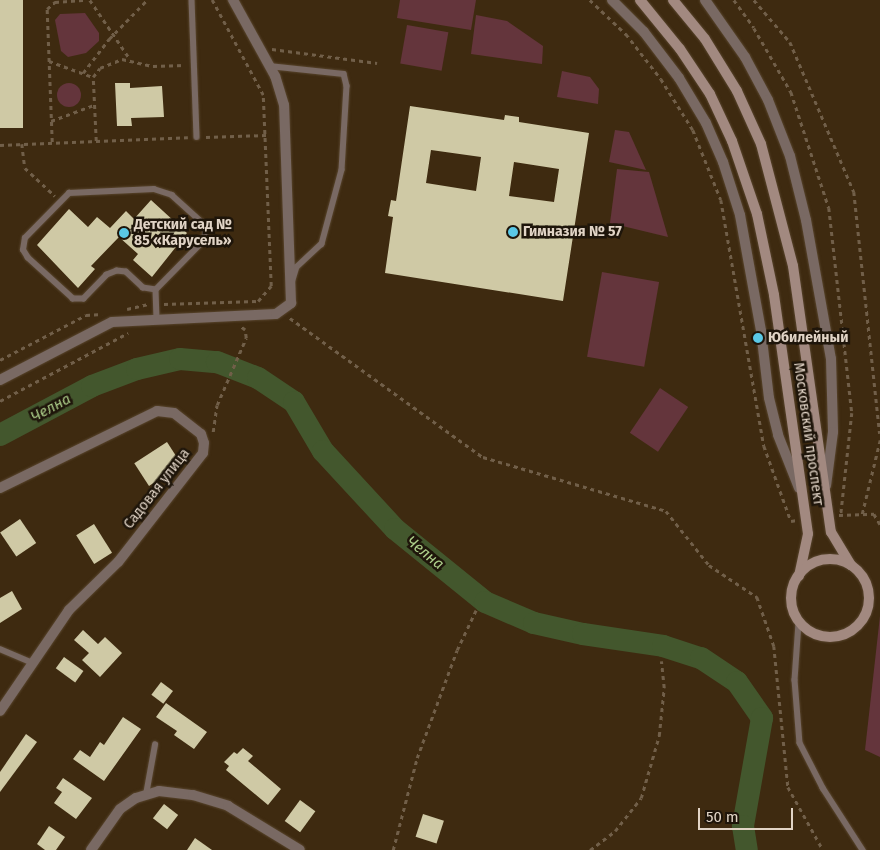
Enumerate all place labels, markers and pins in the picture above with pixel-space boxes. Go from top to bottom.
place label: Детский сад № 85 «Карусель» [134,217,232,250]
place label: Гимназия № 57 [523,224,622,240]
marker: Гимназия № 57 [507,226,519,238]
marker: Детский сад № 85 «Карусель» [118,227,130,239]
place label: Юбилейный [768,330,848,346]
marker: Юбилейный [752,332,764,344]

